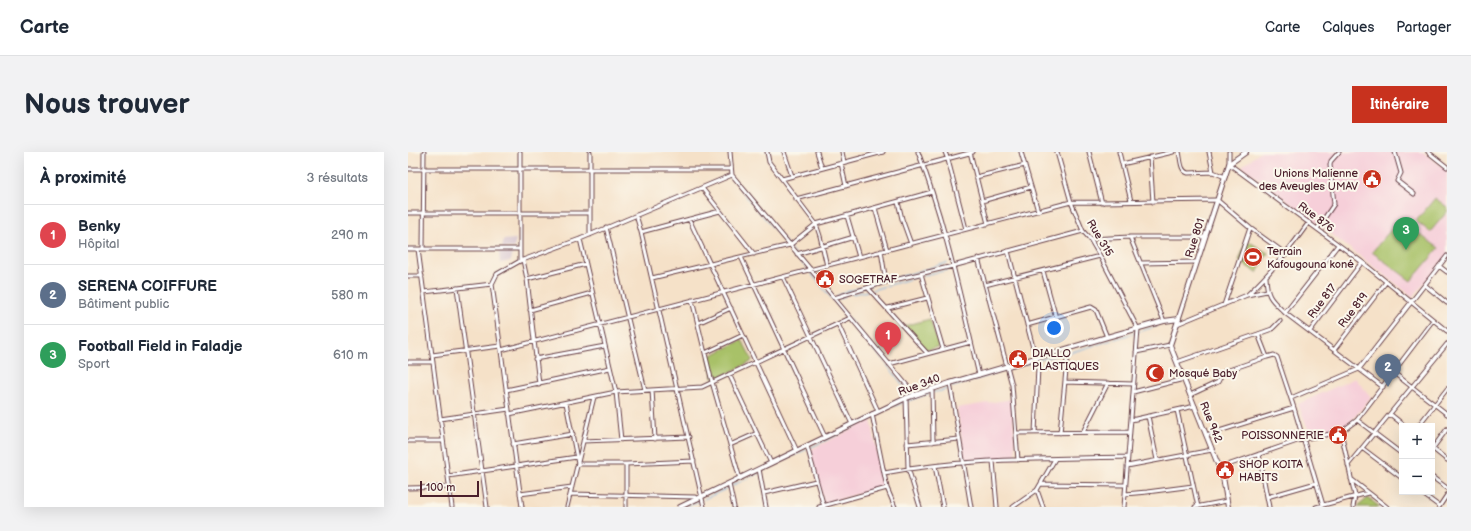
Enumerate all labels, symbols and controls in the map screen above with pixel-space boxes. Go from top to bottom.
text: Carte [20,16,69,39]
text: Carte [1265,19,1300,36]
text: Calques [1322,19,1374,36]
text: Partager [1396,19,1451,36]
button: Itinéraire [1352,86,1447,123]
text: Nous trouver [24,88,190,121]
place label: Unions Malienne des Aveugles UMAV [1259,167,1358,193]
text: À proximité [40,168,126,188]
public building icon: Unions Malienne des Aveugles UMAV [1361,168,1383,190]
text: 3 résultats [306,170,368,186]
street label: Rue 876 [1295,199,1337,235]
text: Benky [78,217,120,236]
street label: Rue 315 [1084,217,1116,259]
street label: Rue 801 [1183,217,1207,259]
pin: 3 [1393,217,1419,250]
text: 1 [50,227,56,243]
text: 290 m [331,227,368,243]
text: Hôpital [78,236,119,252]
place label: Terrain Kafougouna koné [1267,245,1354,271]
sports icon: Terrain Kafougouna koné [1242,246,1264,268]
public building icon: SOGETRAF [814,268,836,290]
place label: SOGETRAF [839,273,898,286]
text: SERENA COIFFURE [78,277,217,296]
street label: Rue 817 [1305,281,1339,321]
text: 2 [49,287,57,303]
text: 580 m [331,287,368,303]
street label: Rue 819 [1336,290,1370,330]
text: Bâtiment public [78,296,169,312]
your location [1044,318,1064,338]
pin: 1 [875,322,901,355]
text: Football Field in Faladje [78,337,242,356]
text: 3 [49,347,57,363]
text: 610 m [333,347,368,363]
place label: DIALLO PLASTIQUES [1032,347,1099,373]
public building icon: DIALLO PLASTIQUES [1007,348,1029,370]
pin: 2 [1375,354,1401,387]
text: Sport [78,356,110,372]
mosque icon: Mosqué Baby [1144,362,1166,384]
place label: Mosqué Baby [1169,367,1237,380]
street label: Rue 340 [896,371,942,399]
street label: Rue 942 [1197,400,1225,445]
map controls [1399,423,1435,495]
button: + [1399,423,1435,459]
public building icon: POISSONNERIE [1327,424,1349,446]
place label: POISSONNERIE [1241,429,1324,442]
place label: SHOP KOITA HABITS [1239,458,1303,484]
public building icon: SHOP KOITA HABITS [1214,459,1236,481]
button: − [1399,459,1435,495]
scale bar [420,479,479,498]
text: 100 m [426,481,455,494]

